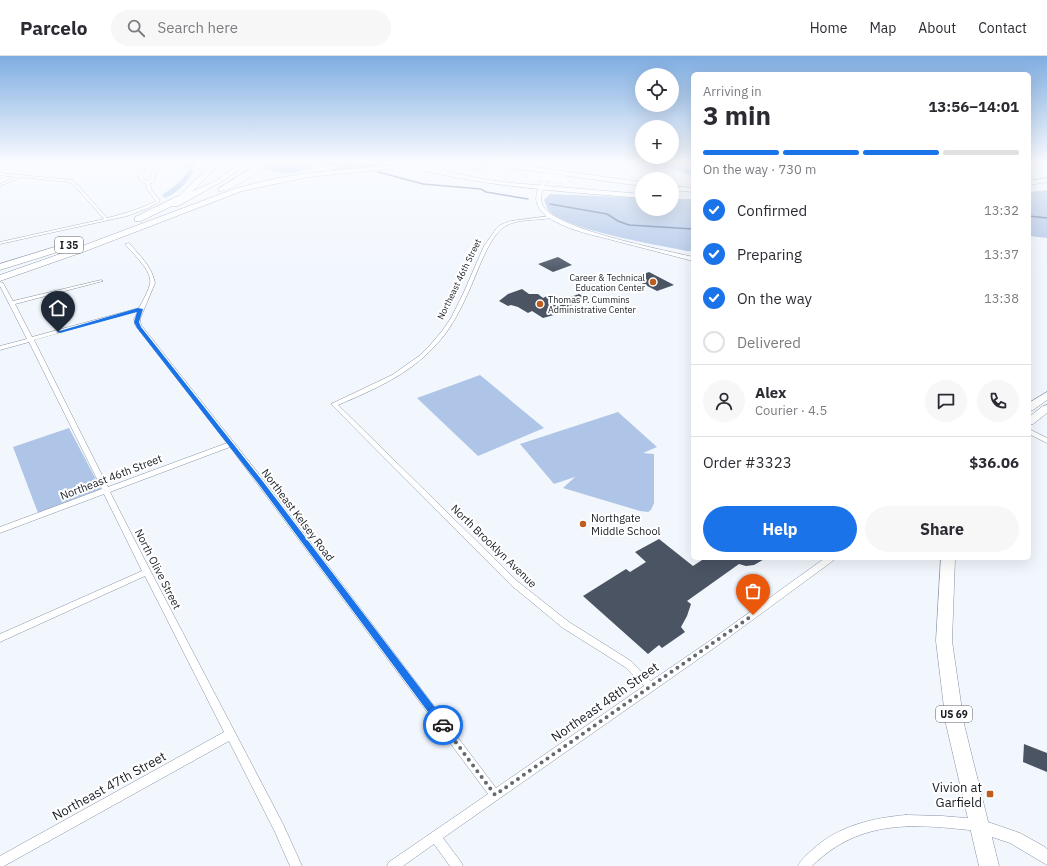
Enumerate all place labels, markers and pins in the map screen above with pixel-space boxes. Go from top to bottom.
place label: Career & Technical Education Center [569,272,646,293]
marker: Career & Technical Education Center [648,277,658,287]
pin [41,291,75,332]
place label: Thomas P. Cummins Administrative Center [548,294,637,315]
marker: Thomas P. Cummins Administrative Center [535,299,545,309]
place label: Northgate Middle School [591,511,661,538]
marker: Northgate Middle School [578,519,588,529]
pin [736,574,770,615]
place label: Vivion at Garfield [932,779,982,811]
marker: Vivion at Garfield [985,789,995,799]

